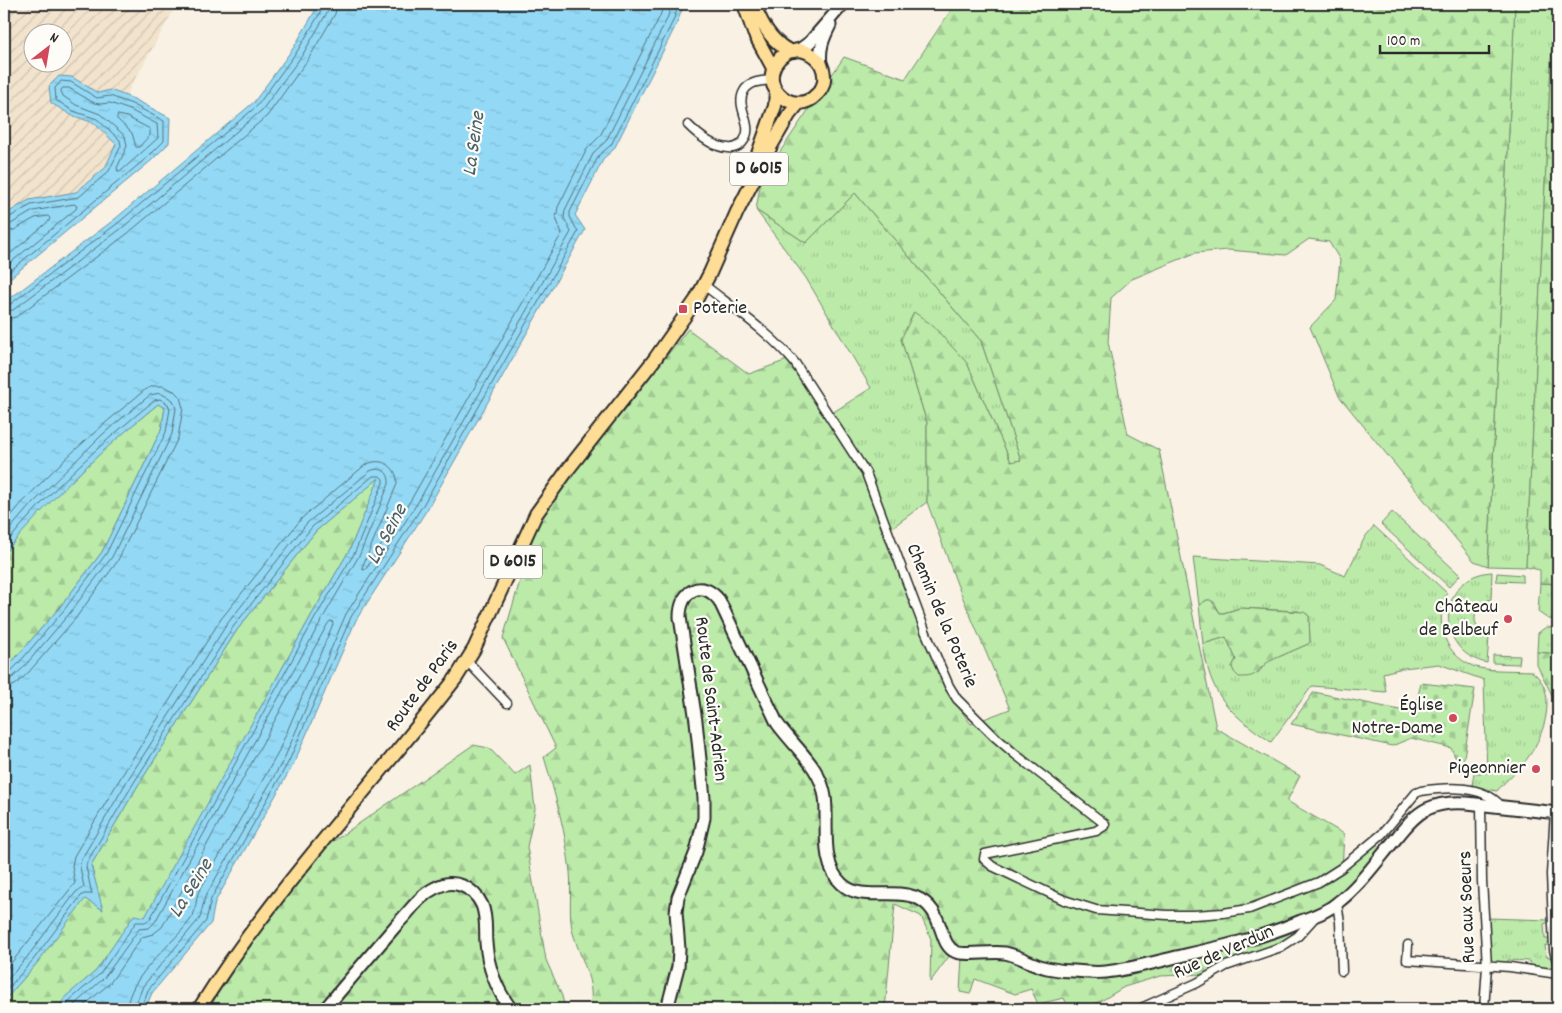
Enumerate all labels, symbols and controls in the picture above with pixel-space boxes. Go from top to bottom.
north arrow [22,22,72,72]
scale bar [1380,22,1488,54]
text: N [46,28,62,49]
text: 100 m [1387,31,1420,53]
water label: La Seine [456,108,495,178]
road number: D 6015 [730,152,788,185]
place label: Poterie [693,295,747,323]
marker: Poterie [677,303,689,315]
water label: La Seine [360,498,417,571]
street label: Chemin de la Poterie [898,539,984,693]
road number: D 6015 [484,546,542,578]
place label: Château de Belbeuf [1419,594,1499,645]
marker: Château de Belbeuf [1502,613,1514,625]
street label: Route de Saint-Adrien [686,615,734,783]
street label: Route de Paris [380,634,466,738]
place label: Église Notre-Dame [1352,692,1443,743]
marker: Église Notre-Dame [1447,712,1459,724]
place label: Pigeonnier [1448,755,1527,783]
marker: Pigeonnier [1530,763,1542,775]
street label: Rue aux Soeurs [1452,850,1484,964]
water label: La Seine [162,852,223,924]
street label: Rue de Verdun [1169,918,1279,988]

